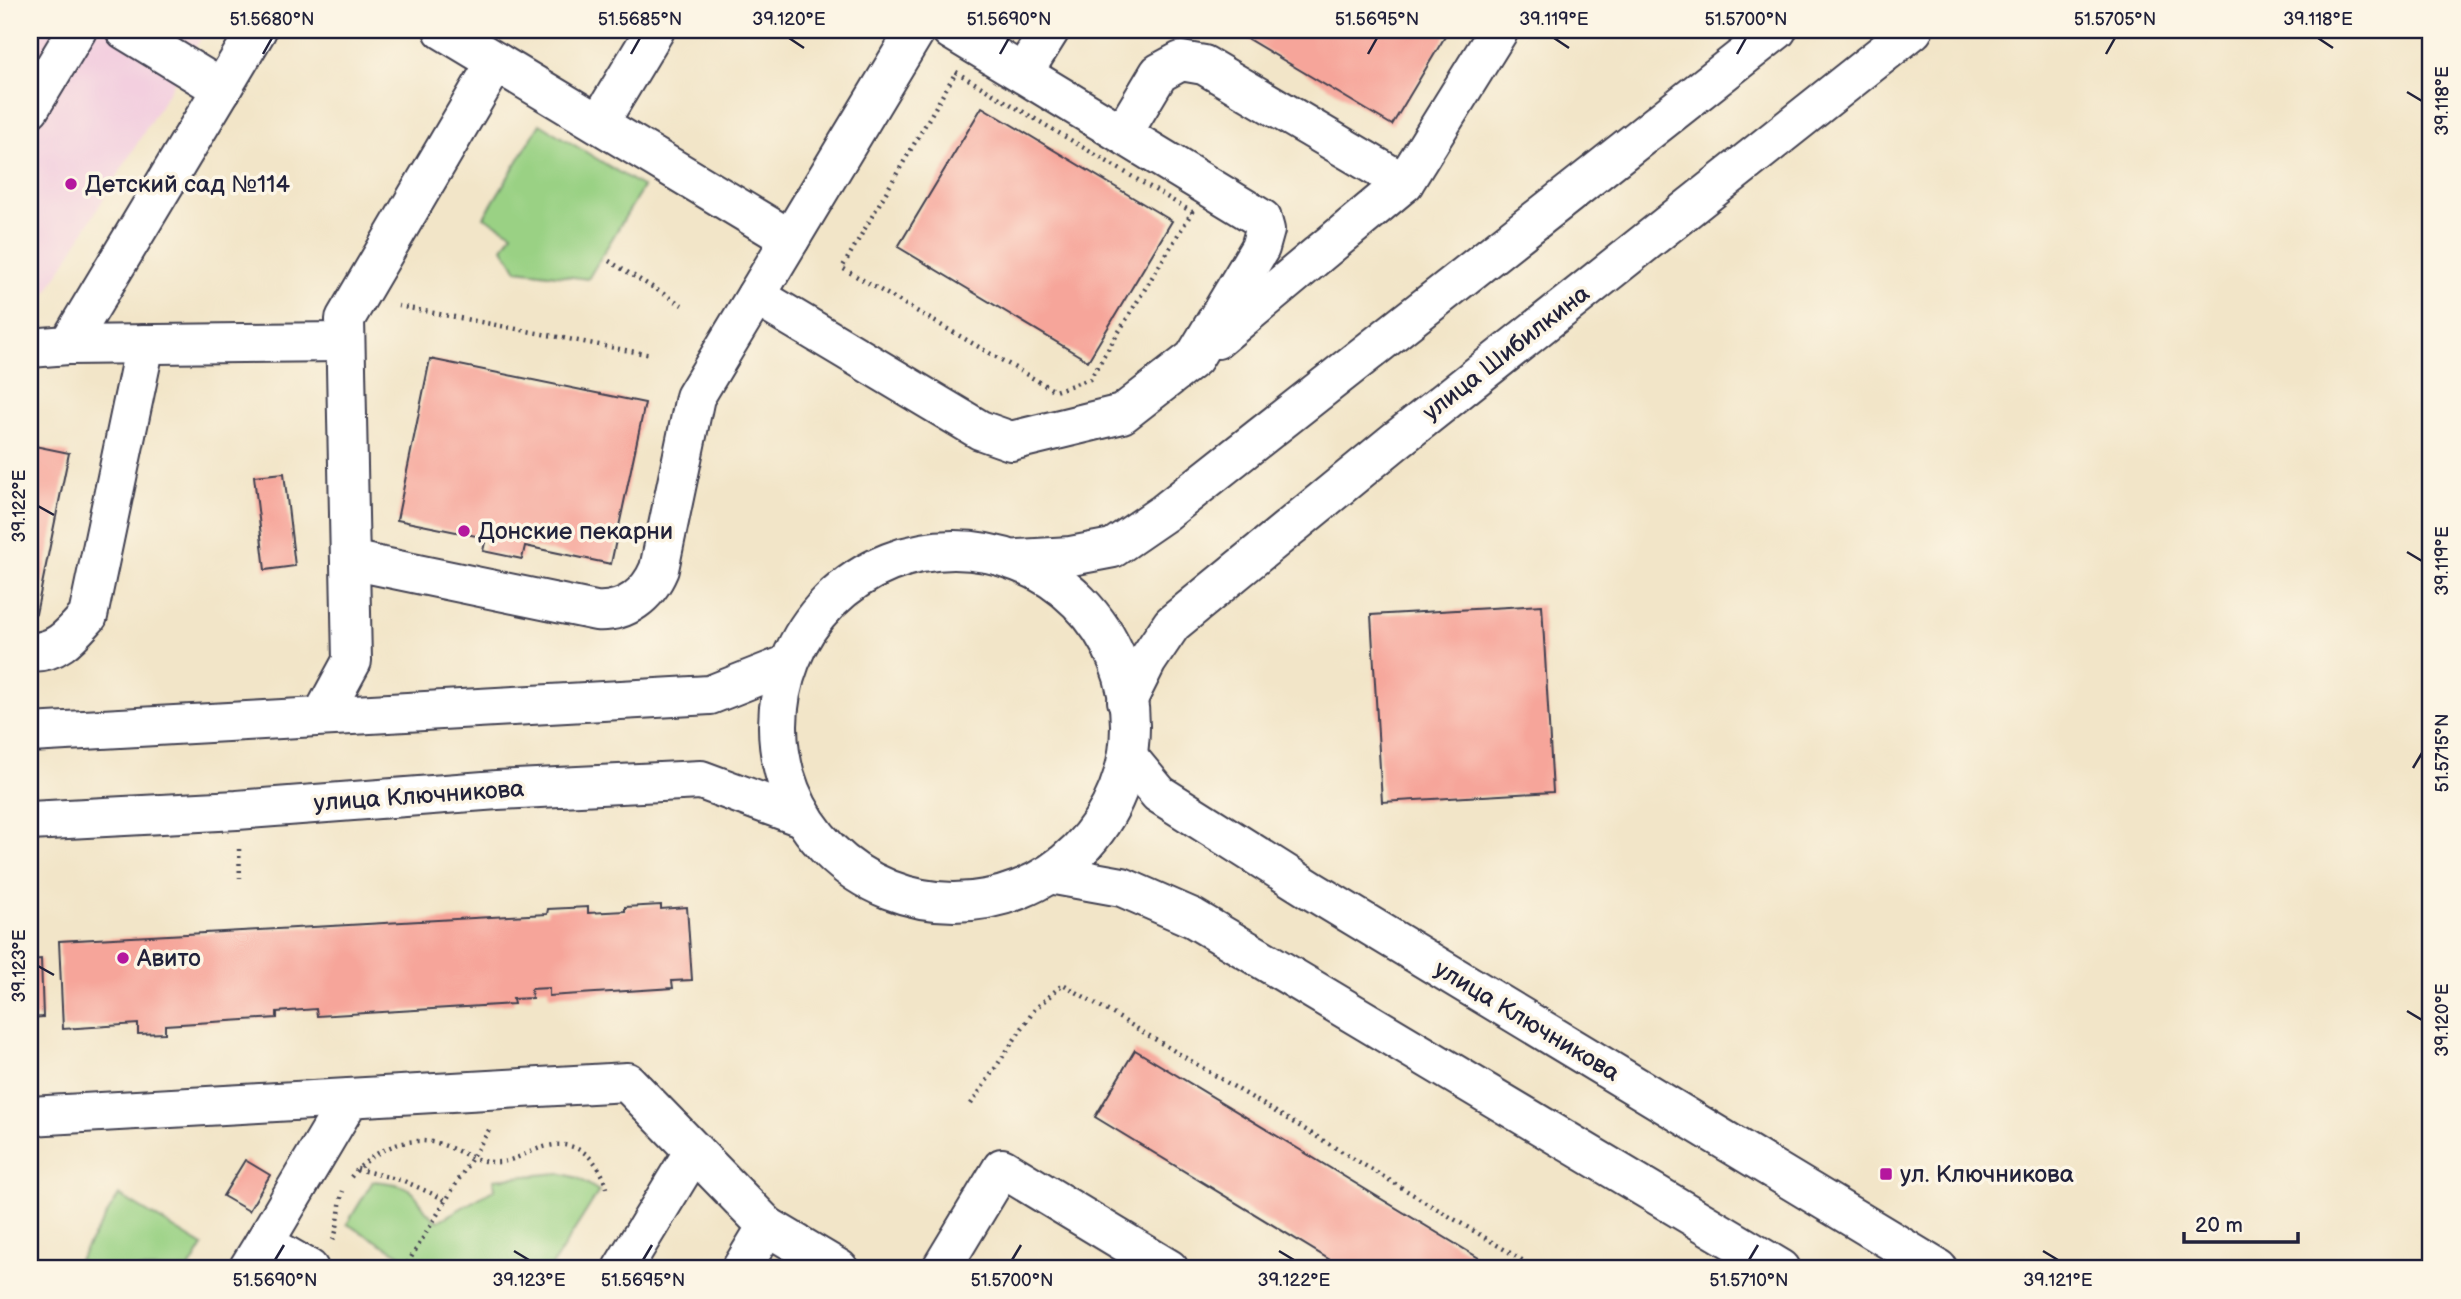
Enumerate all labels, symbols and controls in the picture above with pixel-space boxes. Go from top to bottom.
text: 51.5680°N [229,9,315,30]
text: 51.5685°N [598,9,682,30]
text: 39.120°E [752,9,826,30]
text: 51.5690°N [967,9,1051,30]
text: 51.5695°N [1335,9,1419,30]
text: 39.119°E [1519,9,1589,30]
text: 51.5700°N [1705,9,1787,30]
text: 51.5705°N [2074,9,2156,30]
text: 39.118°E [2283,9,2353,30]
text: 39.118°E [2432,66,2453,136]
place label: Детский сад №114 [85,170,291,199]
marker: Детский сад №114 [63,176,79,192]
street label: улица Шибилкина [1417,279,1595,427]
text: 39.122°E [9,469,30,542]
place label: Донские пекарни [478,517,673,546]
marker: Донские пекарни [456,523,472,539]
text: 39.119°E [2432,526,2453,596]
text: 51.5715°N [2432,714,2453,792]
street label: улица Ключникова [313,774,525,818]
text: 39.123°E [9,929,30,1003]
place label: Авито [136,944,201,973]
marker: Авито [115,950,131,966]
street label: улица Ключникова [1429,954,1625,1088]
text: 39.120°E [2432,983,2453,1057]
place label: ул. Ключникова [1900,1160,2074,1189]
marker: ул. Ключникова [1878,1166,1894,1182]
scale bar [2184,1201,2298,1245]
text: 20 m [2195,1213,2243,1238]
text: 51.5690°N [233,1270,317,1291]
text: 39.123°E [492,1270,566,1291]
text: 51.5695°N [601,1270,685,1291]
text: 51.5700°N [971,1270,1053,1291]
text: 39.122°E [1258,1270,1331,1291]
text: 51.5710°N [1709,1270,1789,1291]
text: 39.121°E [2023,1270,2093,1291]

